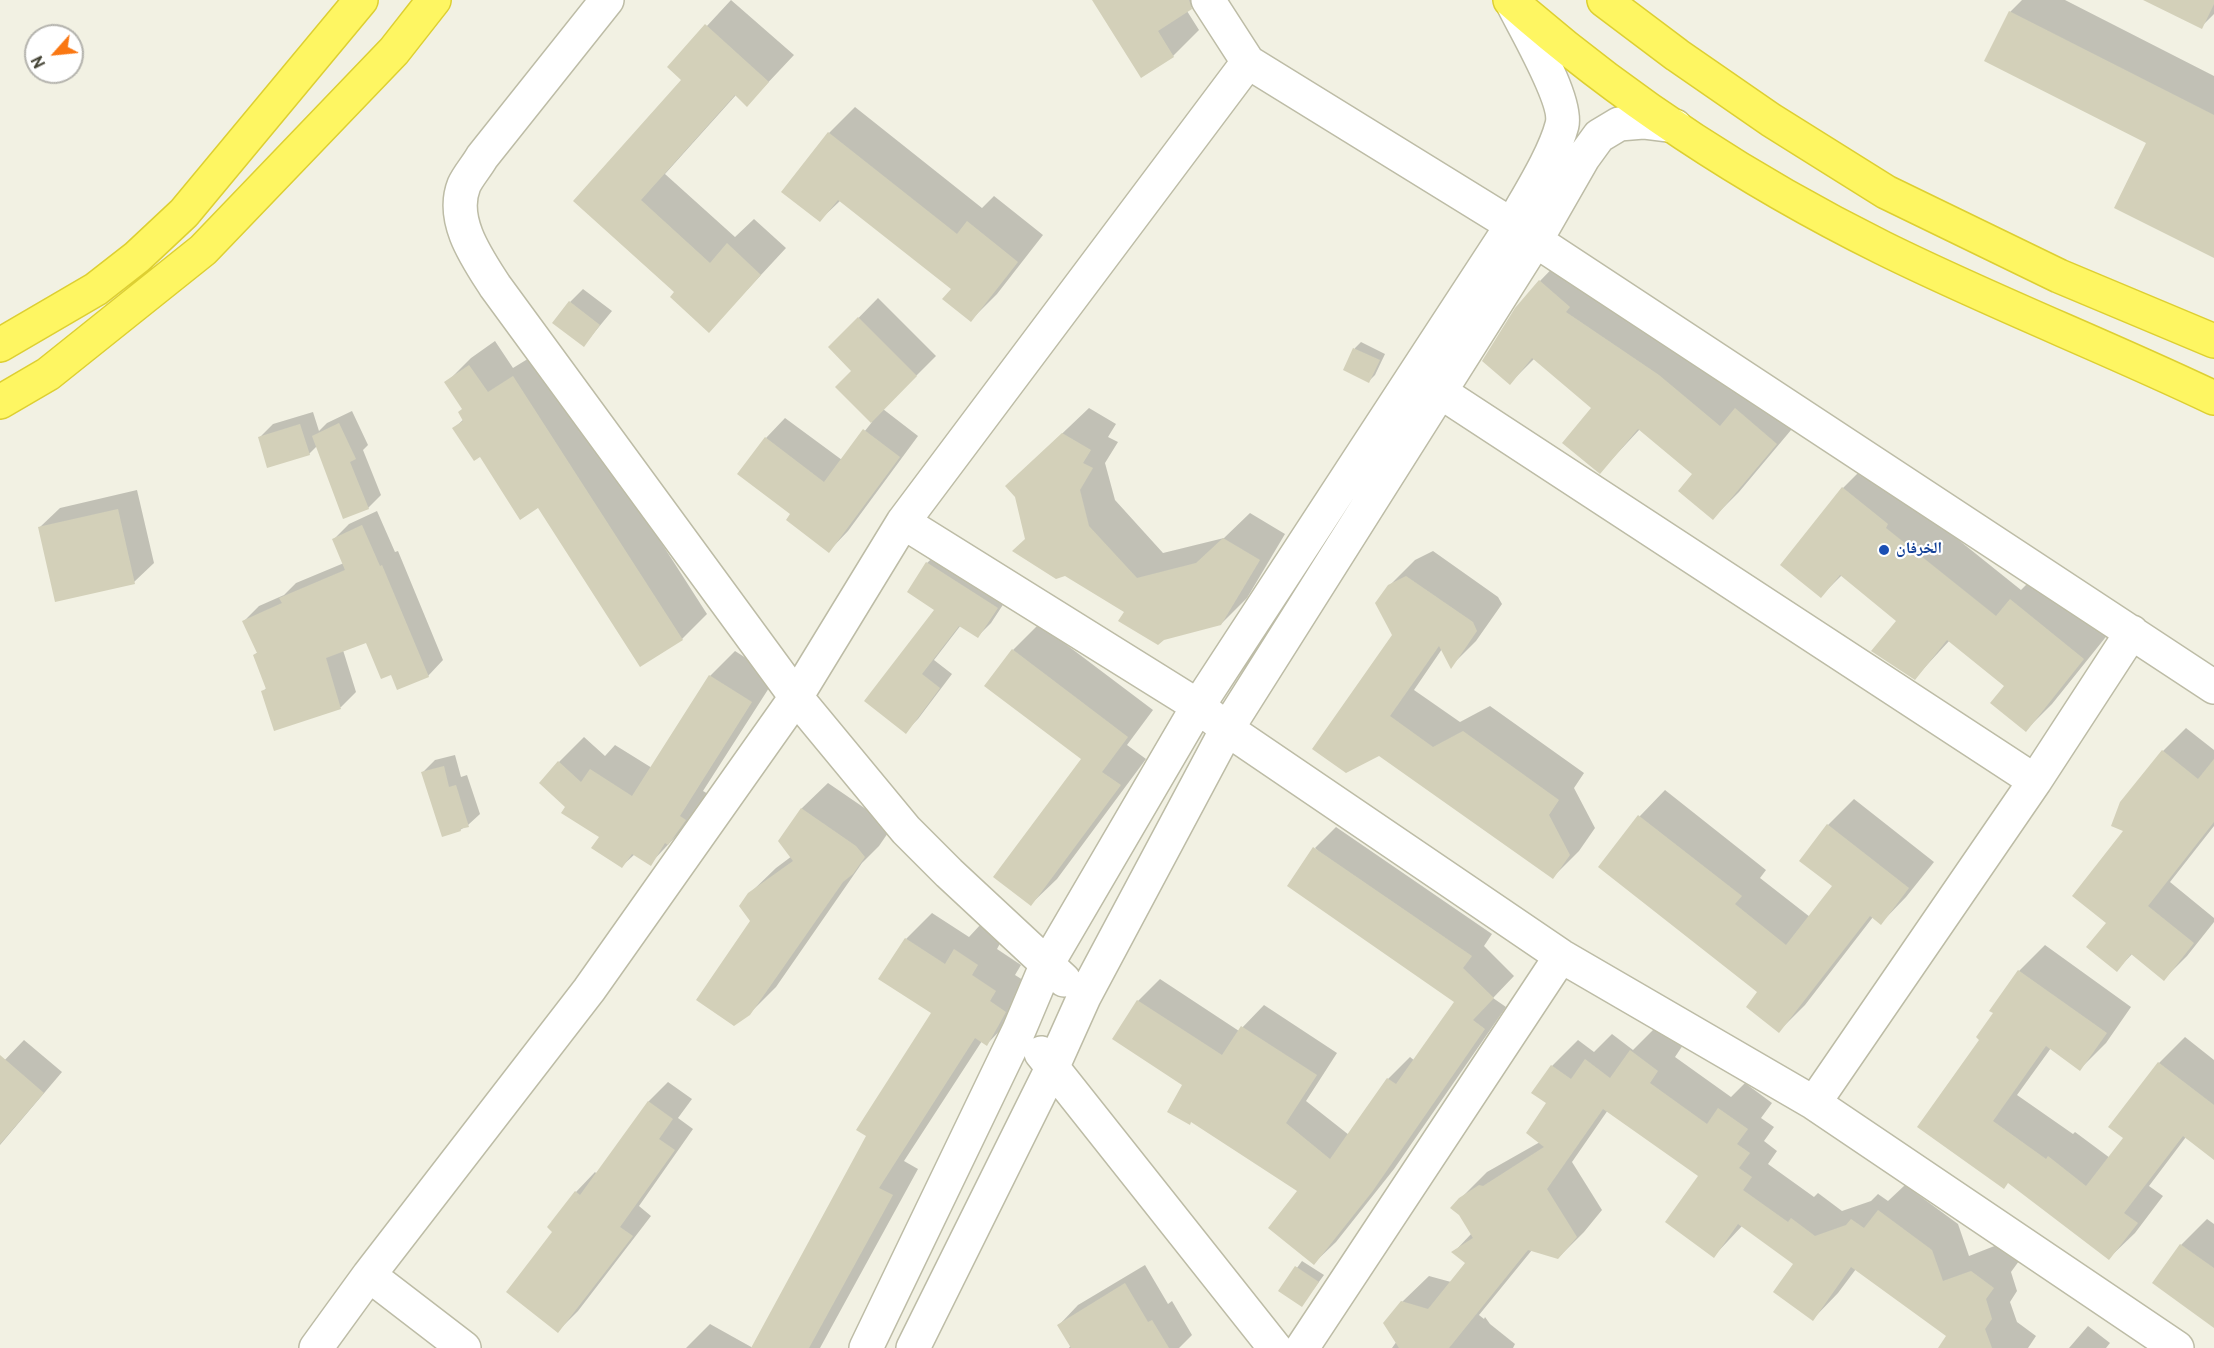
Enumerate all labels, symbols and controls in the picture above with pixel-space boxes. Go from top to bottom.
north arrow [24,24,84,84]
text: N [28,52,51,71]
place label: الخرفان [1896,540,1942,560]
marker: الخرفان [1877,543,1891,557]

